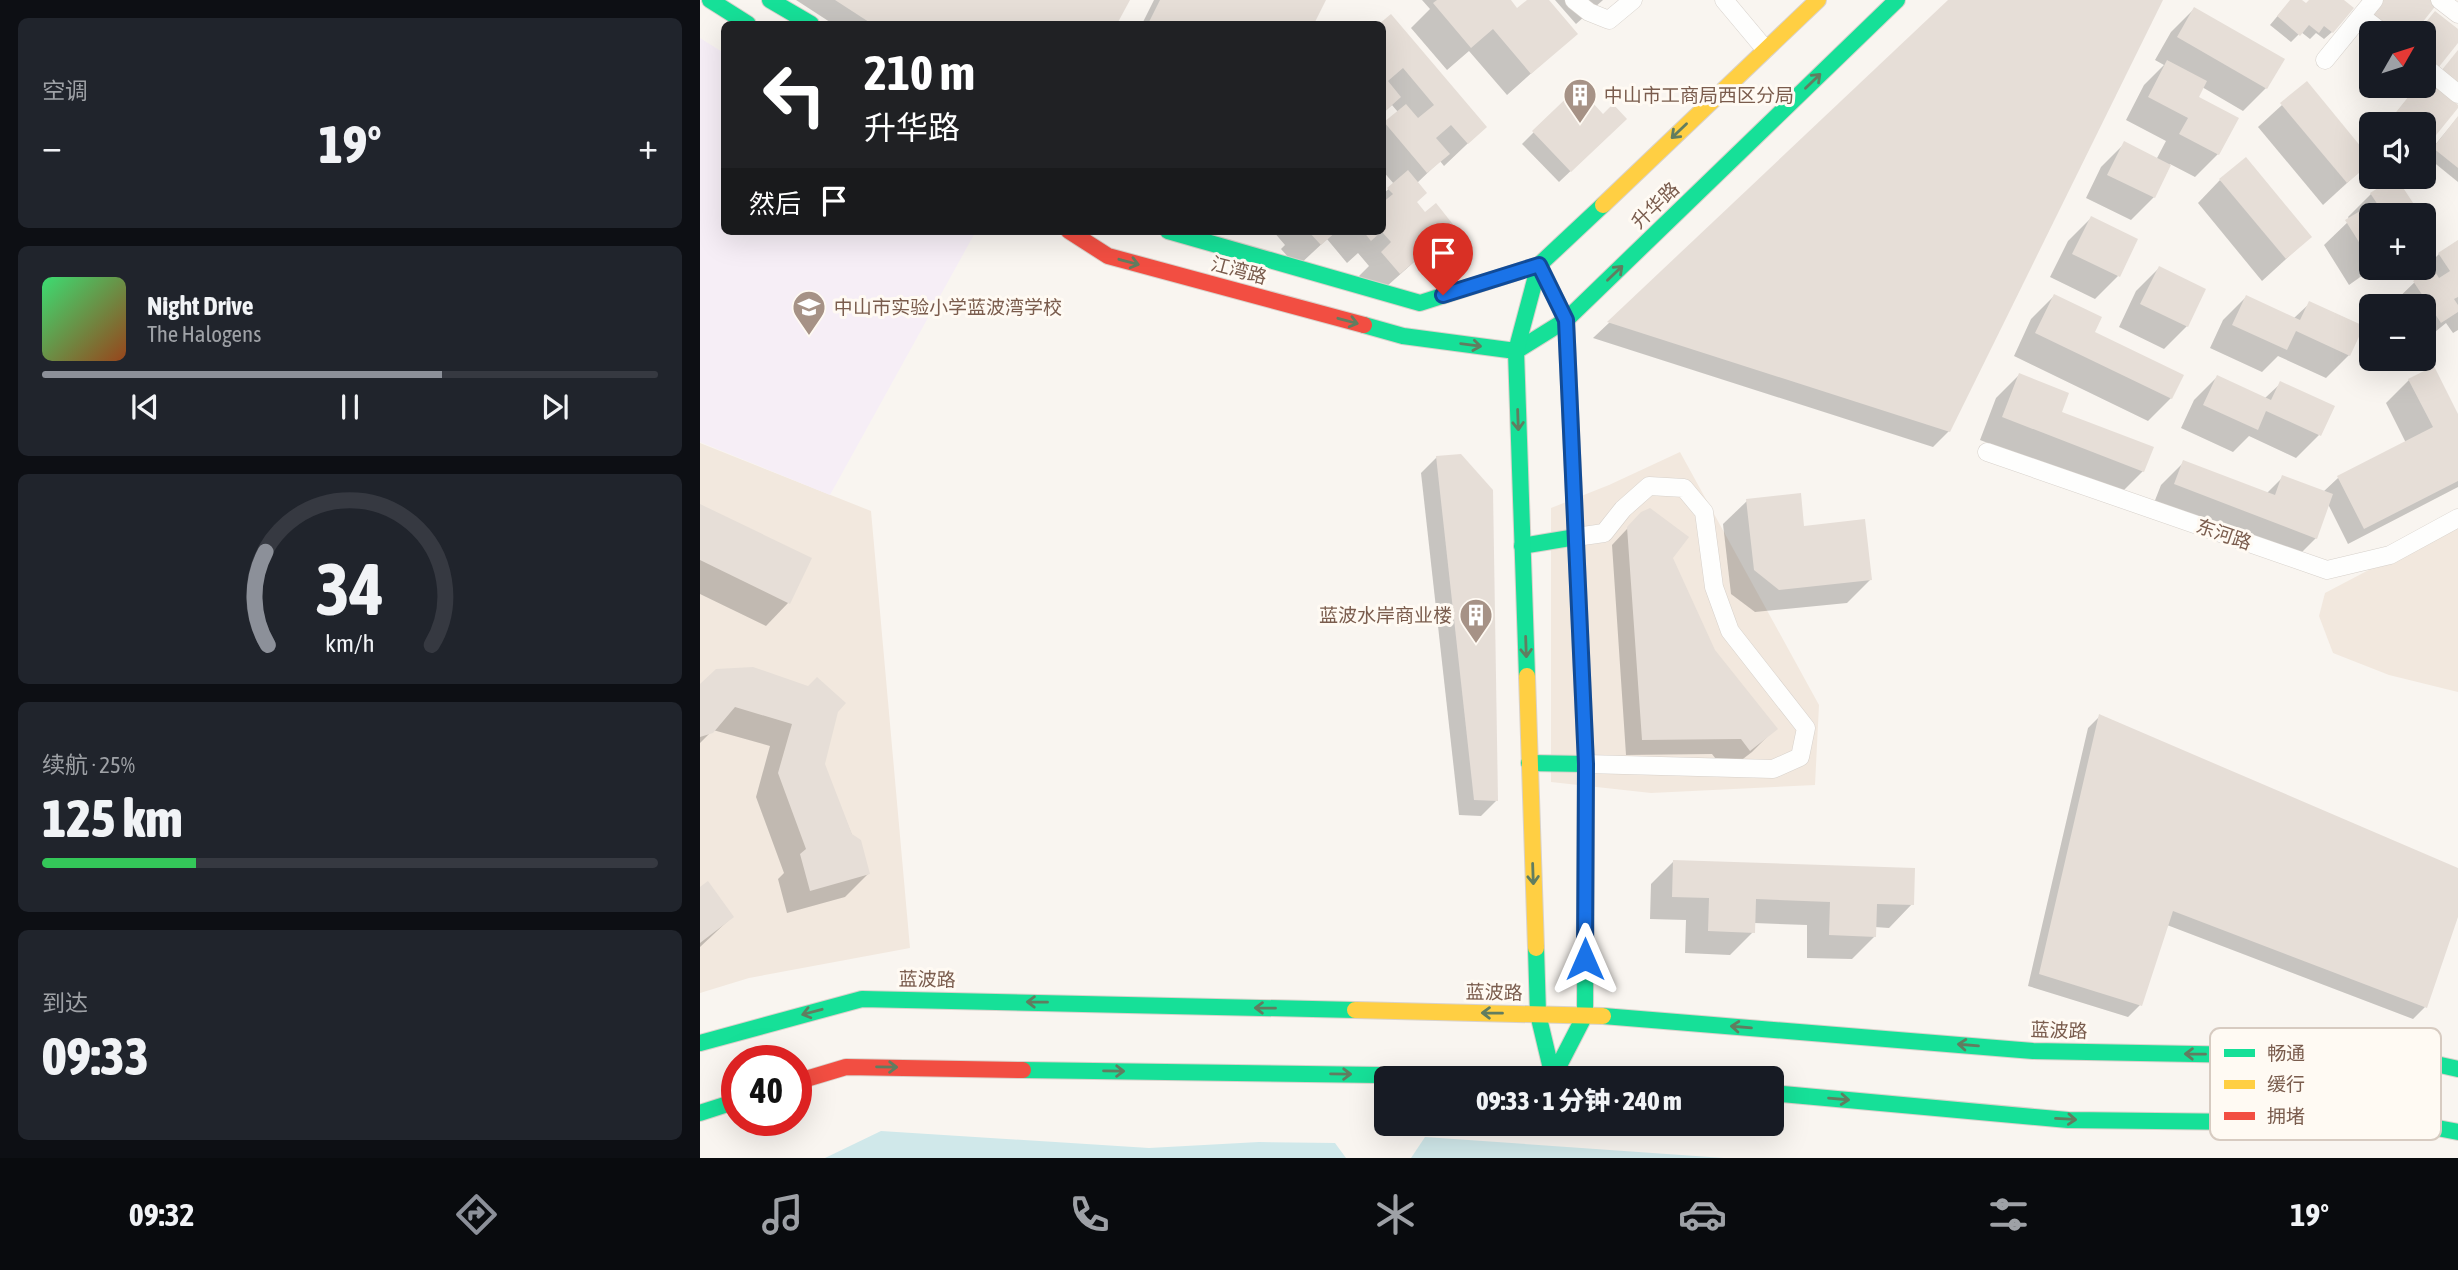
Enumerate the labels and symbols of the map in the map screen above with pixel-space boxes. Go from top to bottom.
north arrow [2359,21,2436,98]
one-way arrow [1805,72,1822,89]
building icon: 中山市工商局西区分局 [1561,76,1599,125]
place label: 中山市工商局西区分局 [1604,84,1794,106]
one-way arrow [1671,123,1688,140]
street label: 升华路 [1627,177,1683,233]
pin [1413,223,1473,295]
street label: 江湾路 [1209,252,1269,288]
one-way arrow [1117,256,1139,269]
one-way arrow [1606,264,1623,281]
school or university icon: 中山市实验小学蓝波湾学校 [790,288,828,337]
place label: 中山市实验小学蓝波湾学校 [834,296,1062,318]
one-way arrow [1336,315,1359,328]
one-way arrow [1459,339,1482,352]
one-way arrow [1512,408,1525,431]
street label: 东河路 [2193,514,2255,554]
building icon: 蓝波水岸商业楼 [1457,596,1495,645]
place label: 蓝波水岸商业楼 [1319,604,1452,626]
one-way arrow [1519,635,1532,658]
one-way arrow [1526,863,1540,886]
position arrow [1548,922,1622,996]
street label: 蓝波路 [898,968,956,990]
street label: 蓝波路 [1465,981,1523,1003]
one-way arrow [1026,996,1049,1009]
one-way arrow [1253,1001,1276,1014]
one-way arrow [1481,1006,1504,1020]
one-way arrow [801,1007,823,1020]
street label: 蓝波路 [2030,1018,2088,1042]
one-way arrow [1730,1020,1753,1033]
legend [2210,1028,2441,1140]
one-way arrow [1957,1038,1979,1051]
text: 畅通 [2267,1042,2305,1064]
speed limit sign: 40 [721,1045,812,1136]
one-way arrow [2184,1047,2207,1061]
one-way arrow [875,1060,898,1074]
one-way arrow [1102,1064,1125,1077]
one-way arrow [1330,1067,1353,1081]
text: 缓行 [2267,1073,2305,1095]
one-way arrow [1827,1093,1850,1106]
text: 拥堵 [2267,1105,2305,1127]
one-way arrow [2054,1113,2076,1126]

